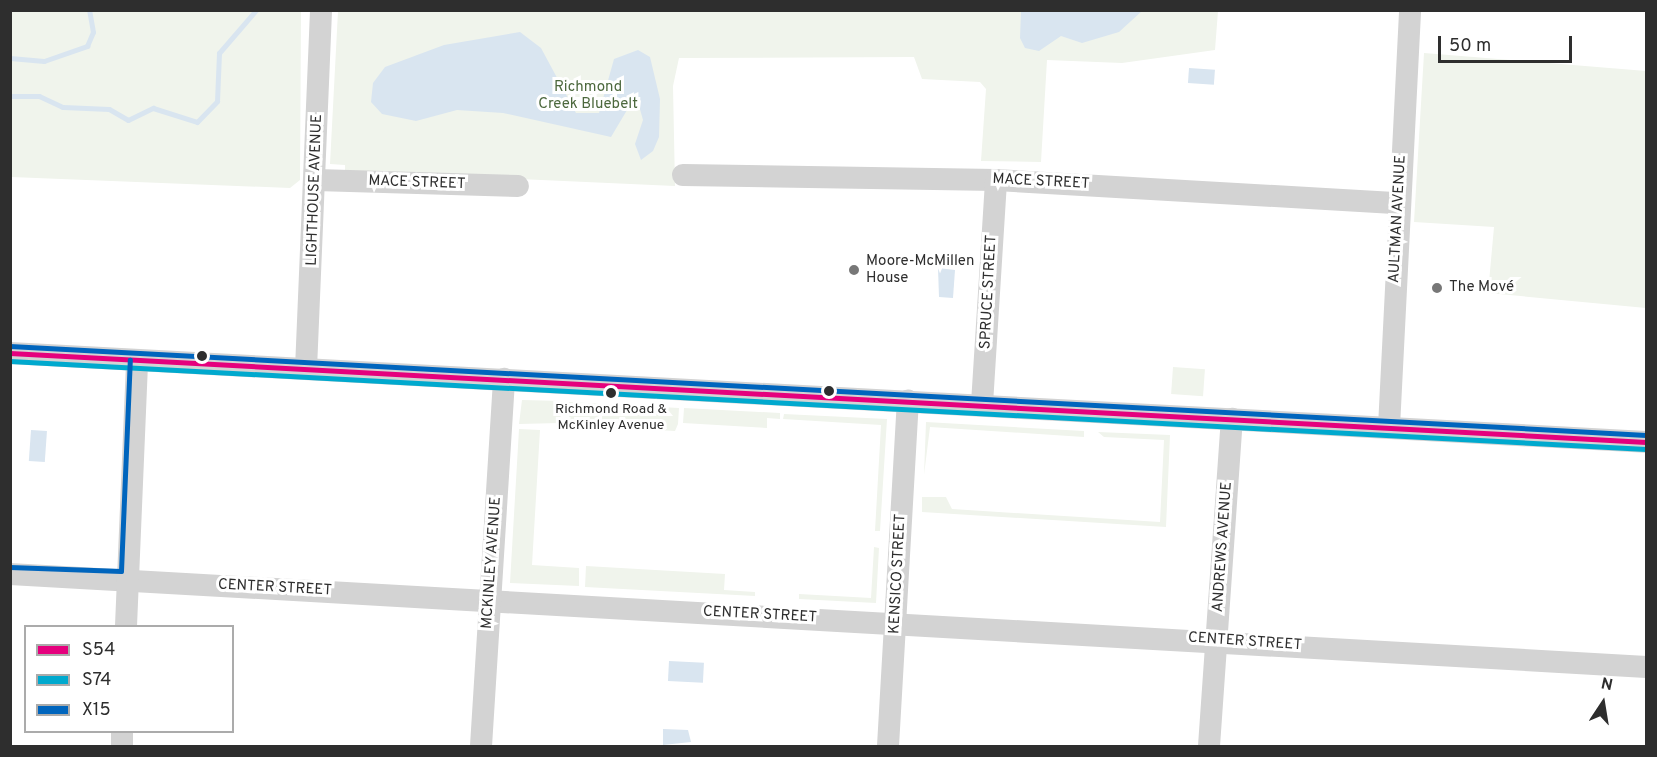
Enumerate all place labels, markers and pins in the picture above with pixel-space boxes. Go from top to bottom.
place label: Moore-McMillen House [866,252,974,287]
marker: Moore-McMillen House [847,263,861,277]
place label: The Mové [1449,279,1514,297]
marker: The Mové [1430,281,1444,295]
unlabelled marker [196,350,208,362]
unlabelled marker [823,385,835,397]
marker: Richmond Road & McKinley Avenue [605,387,617,399]
place label: Richmond Road & McKinley Avenue [555,402,667,434]

